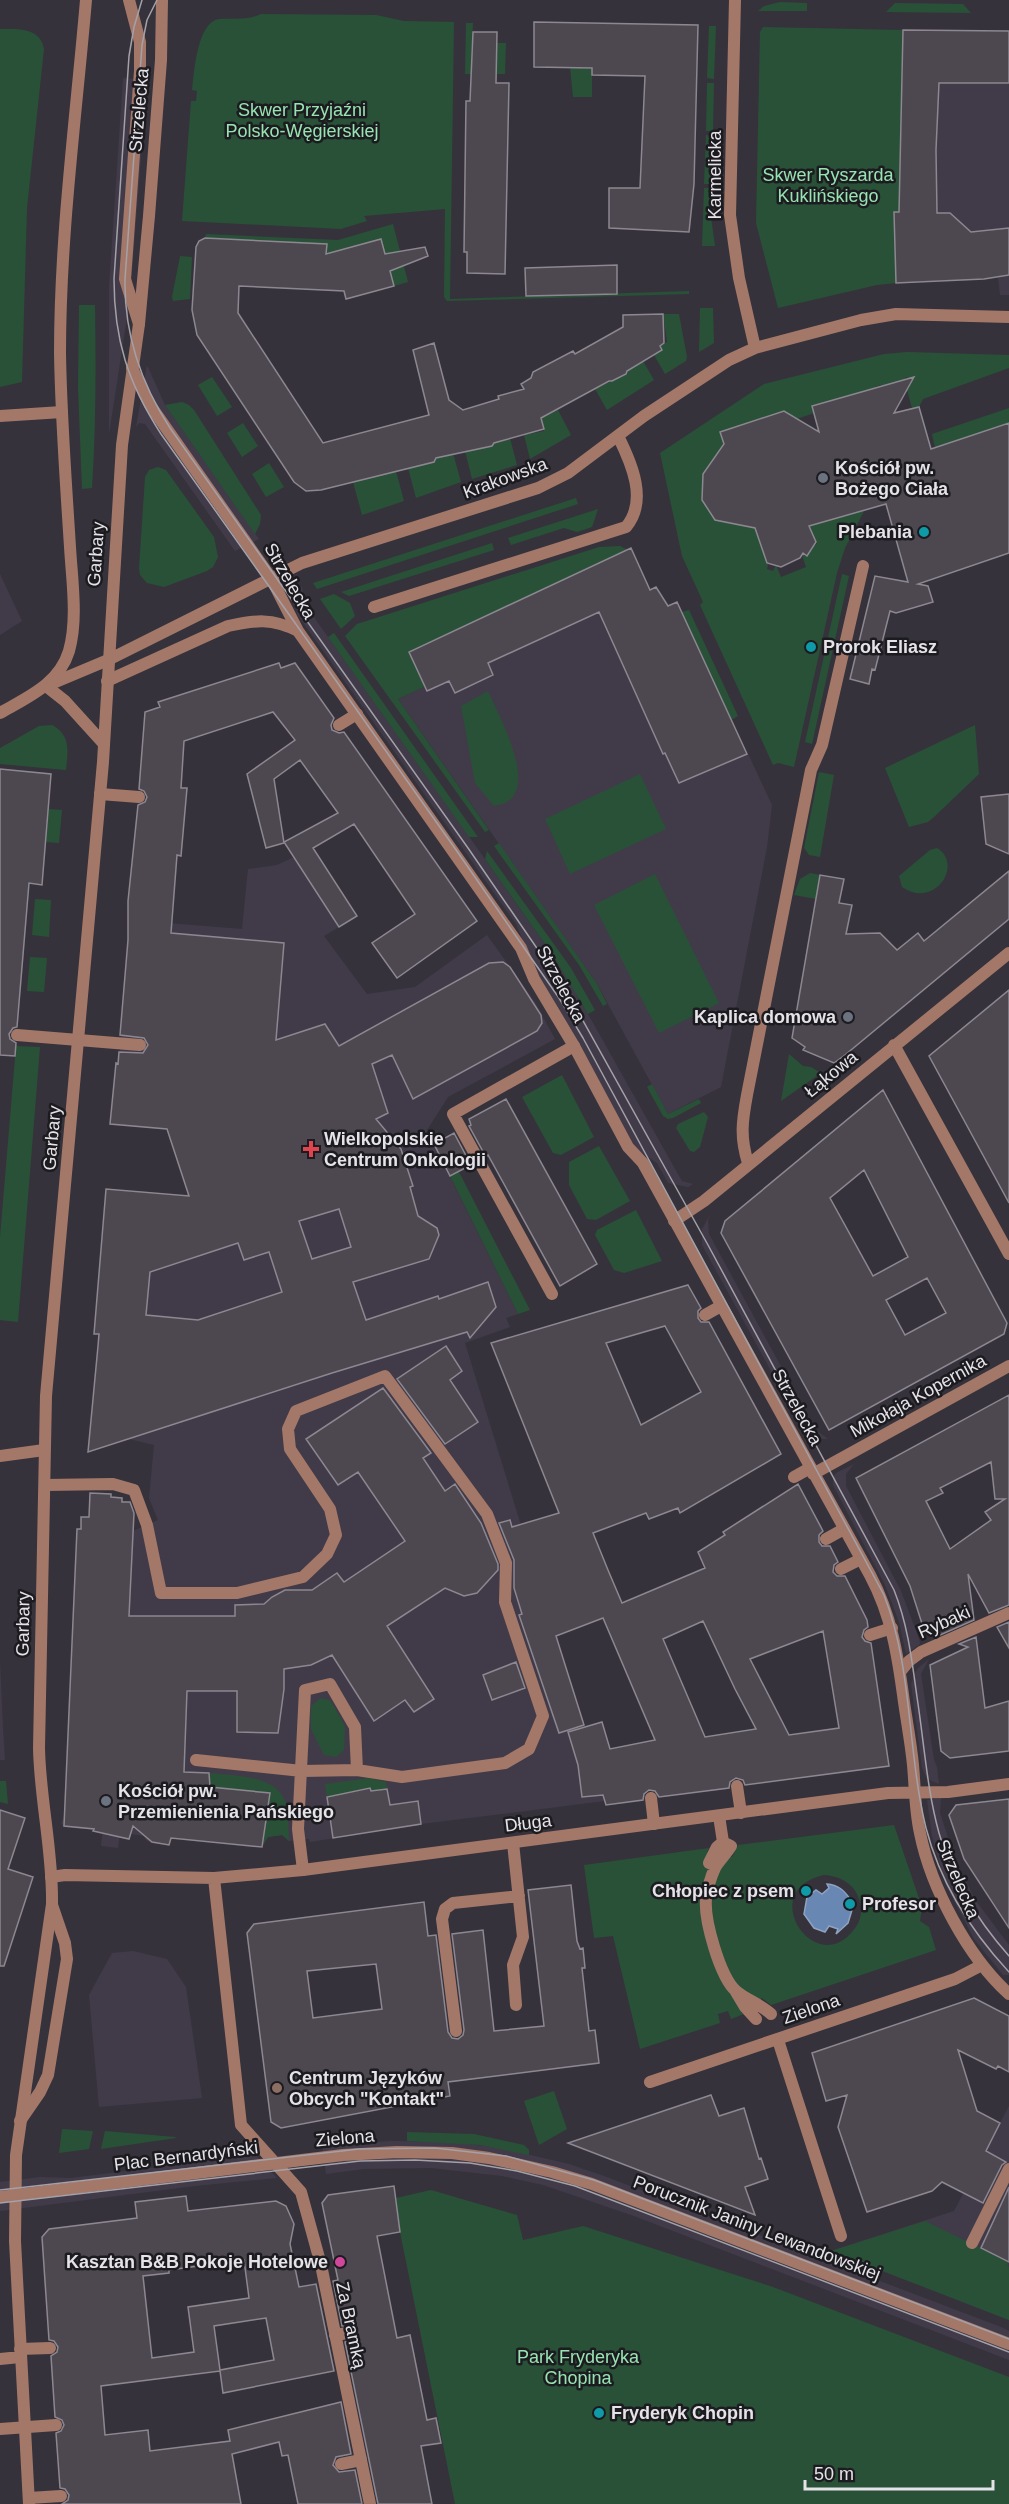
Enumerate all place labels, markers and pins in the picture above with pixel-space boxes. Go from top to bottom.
place label: Kościół pw. Bożego Ciała [835,458,949,499]
marker: Kościół pw. Bożego Ciała [816,471,830,485]
place label: Plebania [838,522,913,542]
marker: Plebania [917,525,931,539]
place label: Prorok Eliasz [823,637,937,657]
marker: Prorok Eliasz [804,640,818,654]
place label: Kaplica domowa [694,1007,837,1027]
marker: Kaplica domowa [841,1010,855,1024]
place label: Wielkopolskie Centrum Onkologii [324,1129,486,1170]
marker: Wielkopolskie Centrum Onkologii [302,1140,320,1158]
place label: Kościół pw. Przemienienia Pańskiego [118,1781,334,1822]
marker: Kościół pw. Przemienienia Pańskiego [99,1794,113,1808]
place label: Chłopiec z psem [652,1881,794,1901]
marker: Chłopiec z psem [799,1884,813,1898]
place label: Profesor [862,1894,936,1914]
marker: Profesor [843,1897,857,1911]
place label: Centrum Języków Obcych "Kontakt" [289,2068,444,2109]
marker: Centrum Języków Obcych "Kontakt" [270,2081,284,2095]
place label: Kasztan B&B Pokoje Hotelowe [66,2252,328,2272]
marker: Kasztan B&B Pokoje Hotelowe [333,2255,347,2269]
place label: Fryderyk Chopin [611,2403,754,2423]
marker: Fryderyk Chopin [592,2406,606,2420]

